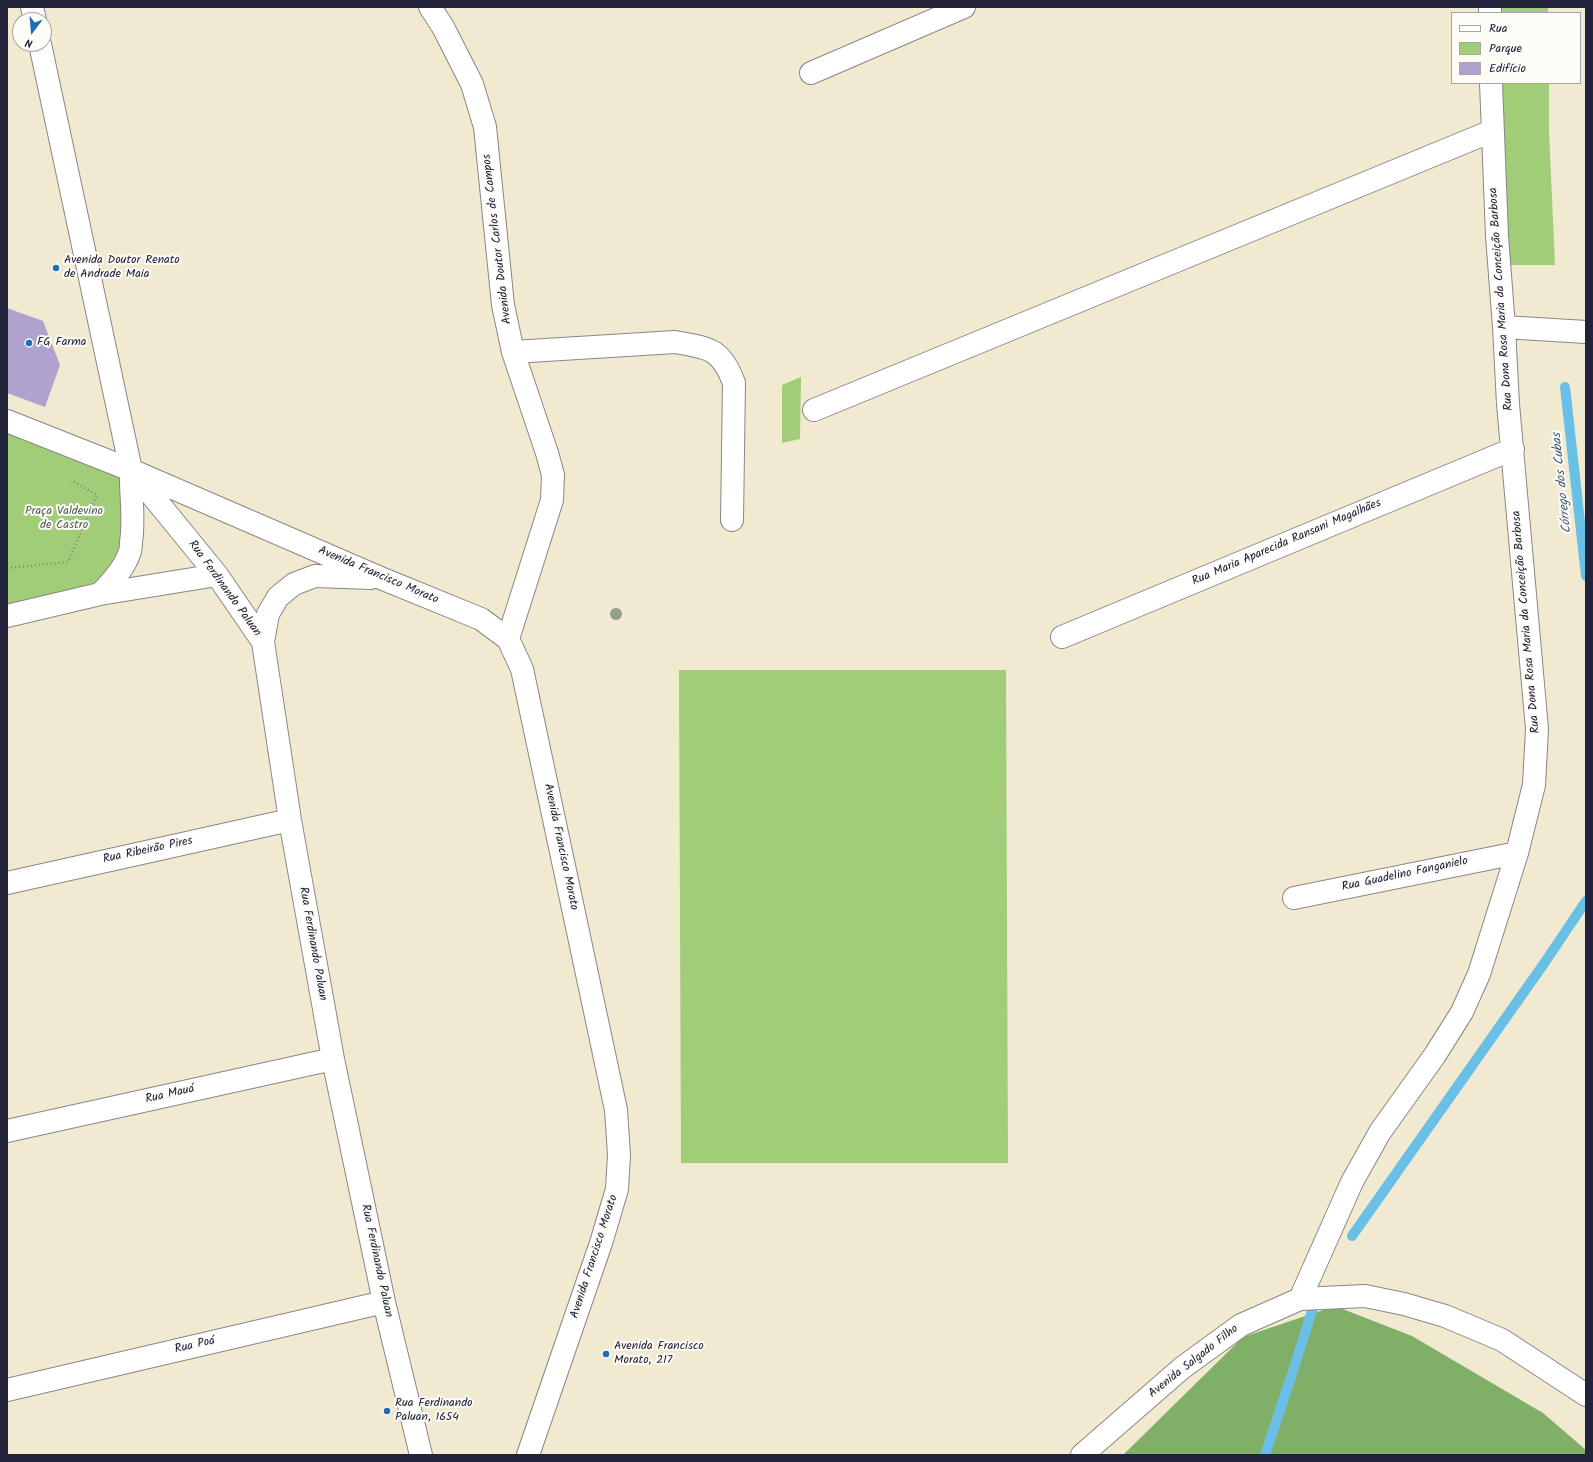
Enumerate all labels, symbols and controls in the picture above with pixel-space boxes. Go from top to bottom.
north arrow [12,12,52,52]
legend [1451,12,1581,84]
text: Rua [1489,19,1507,38]
text: N [23,33,35,52]
text: Parque [1489,39,1522,58]
text: Edifício [1489,59,1526,78]
street label: Avenida Doutor Carlos de Campos [480,153,516,325]
street label: Rua Dona Rosa Maria da Conceição Barbosa [1487,187,1517,411]
place label: Avenida Doutor Renato de Andrade Maia [64,254,180,282]
marker: Avenida Doutor Renato de Andrade Maia [51,263,61,273]
place label: FG Farma [37,336,86,350]
marker: FG Farma [24,338,34,348]
water label: Córrego dos Cubas [1550,432,1576,534]
street label: Rua Maria Aparecida Ransani Magalhães [1190,497,1384,589]
park label: Praça Valdevino de Castro [25,505,103,533]
street label: Rua Dona Rosa Maria da Conceição Barbosa [1510,510,1544,734]
street label: Rua Ferdinando Paluan [184,538,264,640]
street label: Avenida Francisco Morato [316,544,440,608]
street label: Avenida Francisco Morato [540,782,580,912]
street label: Rua Ribeirão Pires [102,834,194,868]
street label: Rua Guadelino Fanganielo [1341,855,1469,895]
street label: Rua Ferdinando Paluan [295,886,329,1002]
street label: Rua Mauá [144,1082,196,1108]
street label: Avenida Francisco Morato [568,1193,622,1321]
street label: Rua Ferdinando Paluan [357,1203,395,1319]
street label: Avenida Salgado Filho [1146,1323,1242,1401]
street label: Rua Poá [173,1334,217,1358]
place label: Avenida Francisco Morato, 217 [614,1340,704,1368]
marker: Avenida Francisco Morato, 217 [601,1349,611,1359]
place label: Rua Ferdinando Paluan, 1654 [395,1397,473,1425]
marker: Rua Ferdinando Paluan, 1654 [382,1406,392,1416]

